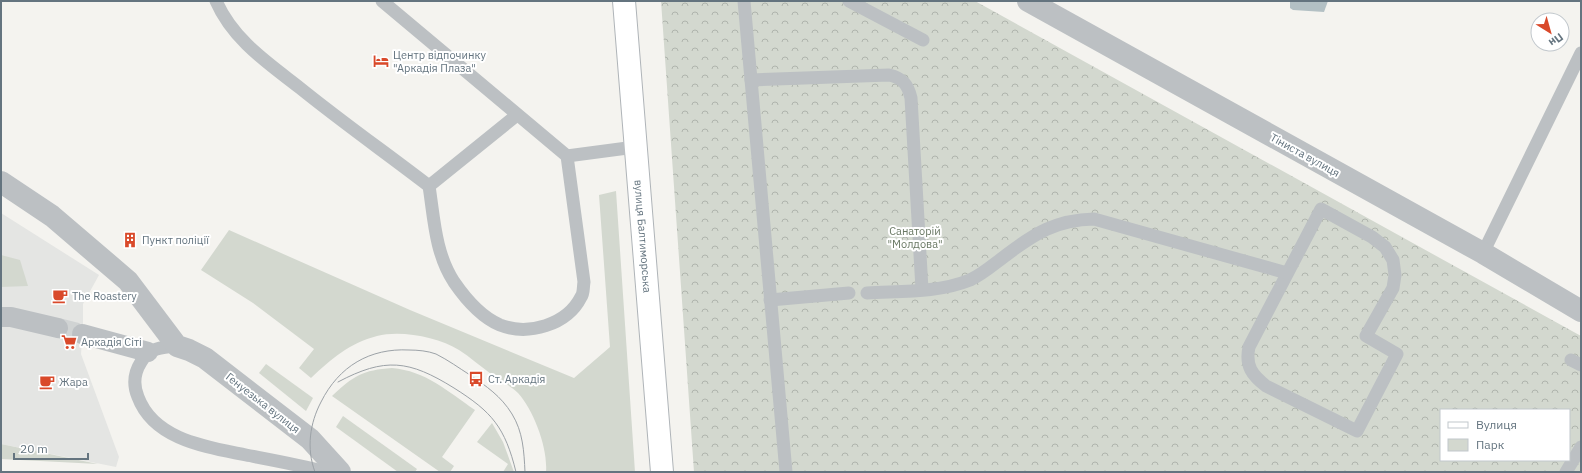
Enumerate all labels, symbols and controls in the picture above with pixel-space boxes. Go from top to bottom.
north arrow [1530,12,1570,52]
text: Пн [1546,30,1566,50]
place label: Центр відпочинку "Аркадія Плаза" [393,48,486,75]
hotel icon: Центр відпочинку "Аркадія Плаза" [372,52,390,70]
street label: Тіниста вулиця [1268,130,1342,180]
street label: вулиця Балтиморська [631,179,655,293]
park label: Санаторій "Молдова" [888,224,943,251]
building icon: Пункт поліції [121,231,139,249]
place label: Пункт поліції [142,233,209,247]
cafe icon: The Roastery [51,287,69,305]
place label: The Roastery [72,289,137,303]
supermarket icon: Аркадія Сіті [60,333,78,351]
place label: Аркадія Сіті [81,335,142,349]
street label: Генуезька вулиця [223,370,303,436]
bus stop icon: Ст. Аркадія [467,370,485,388]
place label: Ст. Аркадія [488,372,545,386]
cafe icon: Жара [38,373,56,391]
place label: Жара [59,375,88,389]
legend [1440,409,1570,461]
text: Вулиця [1476,417,1517,432]
scale bar [14,435,88,461]
text: Парк [1476,437,1505,452]
text: 20 m [20,441,48,456]

